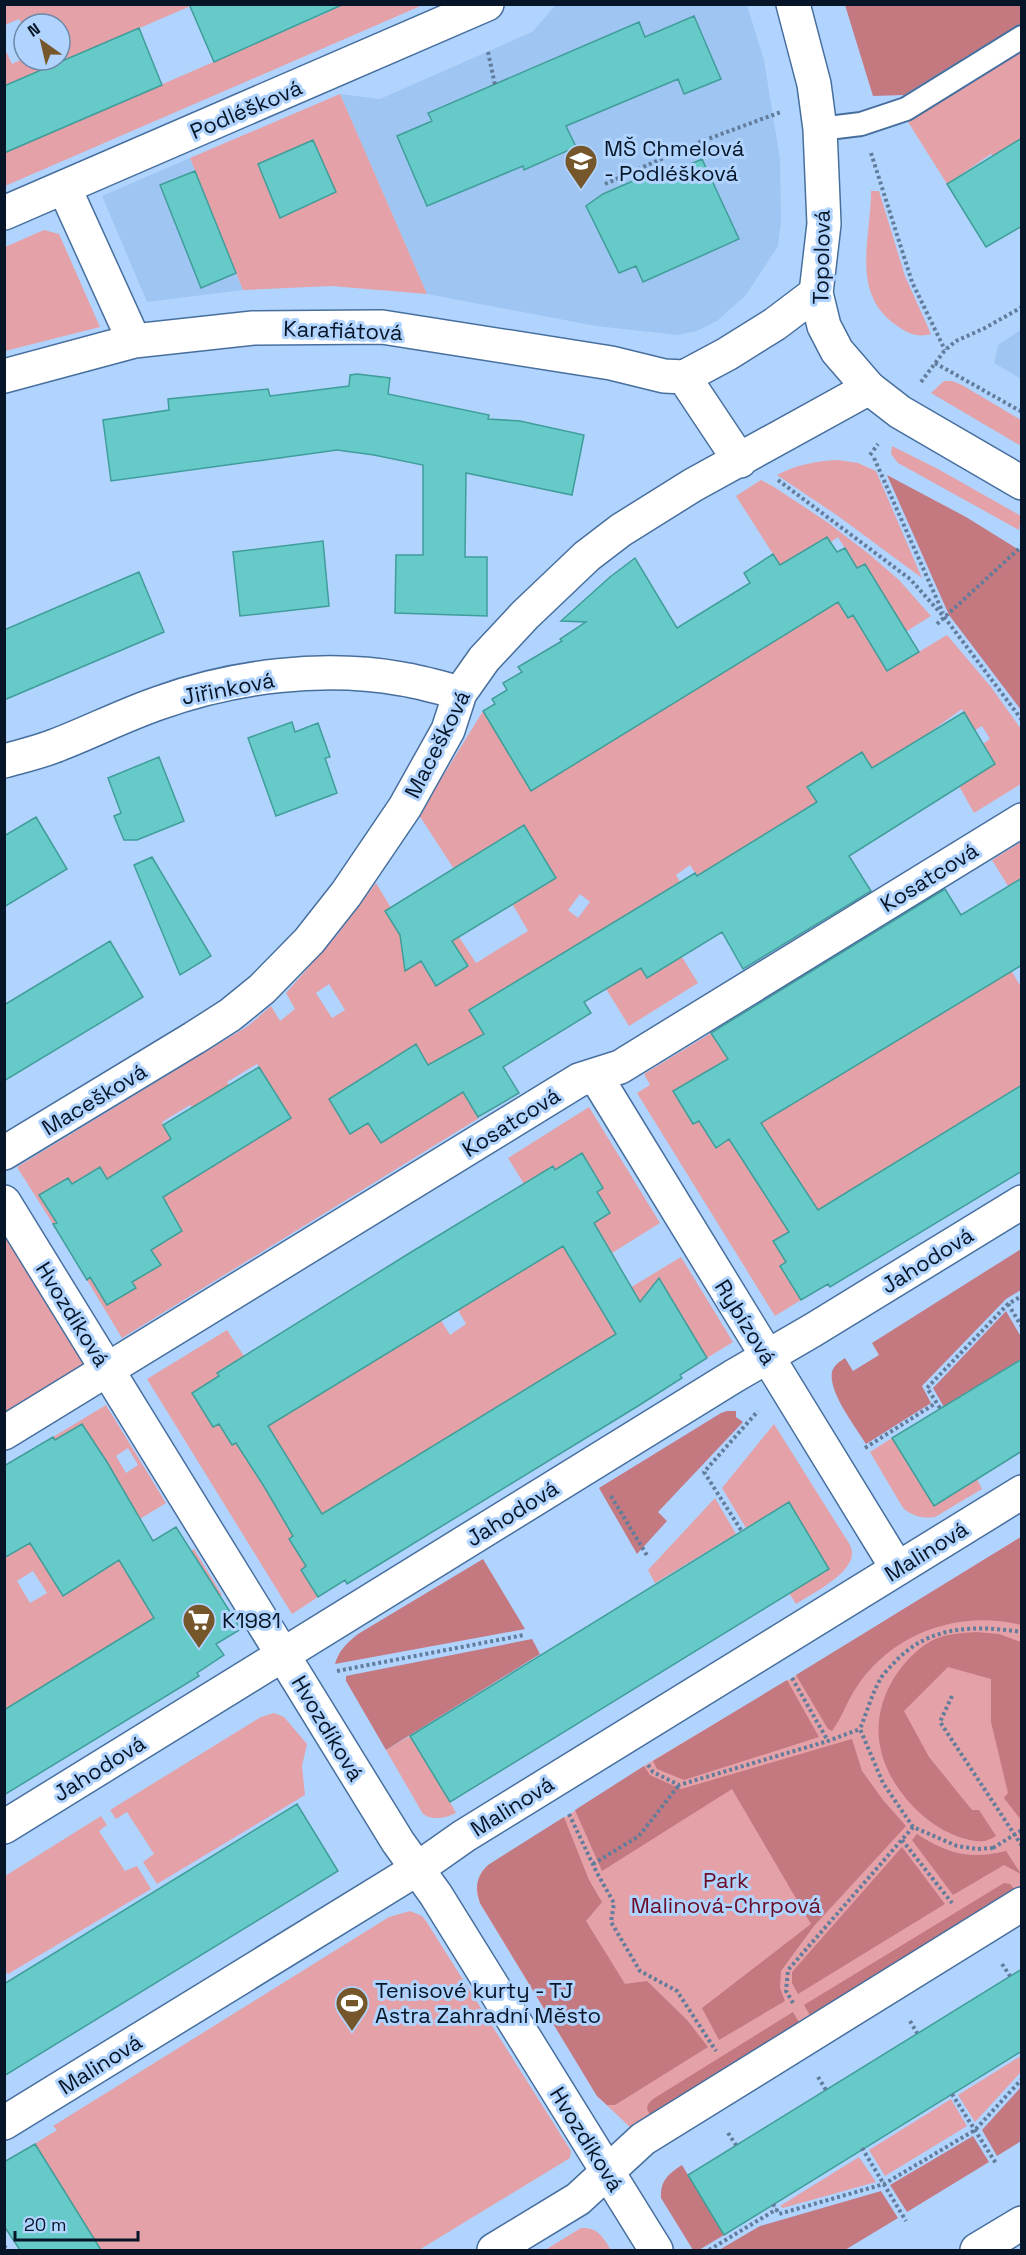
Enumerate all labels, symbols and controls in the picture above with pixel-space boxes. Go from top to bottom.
north arrow [12,12,72,72]
text: N [24,18,44,42]
street label: Podléšková [186,73,307,145]
place label: MŠ Chmelová - Podléšková [604,134,745,187]
school or university icon: MŠ Chmelová - Podléšková [563,143,599,190]
street label: Topolová [806,209,836,305]
street label: Karafiátová [283,314,404,346]
street label: Jiřinková [179,665,277,711]
street label: Macešková [398,685,476,803]
street label: Kosatcová [875,836,983,918]
street label: Macešková [36,1057,152,1141]
street label: Kosatcová [457,1081,565,1163]
street label: Jahodová [876,1220,979,1299]
street label: Hvozdíková [30,1256,116,1372]
street label: Rybízová [709,1274,783,1370]
street label: Jahodová [461,1473,564,1552]
street label: Malinová [879,1514,973,1588]
supermarket icon: K1981 [181,1602,217,1649]
place label: K1981 [222,1606,281,1634]
street label: Hvozdíková [286,1670,371,1786]
street label: Jahodová [48,1728,151,1807]
street label: Malinová [465,1769,559,1843]
park label: Park Malinová-Chrpová [631,1866,822,1919]
place label: Tenisové kurty - TJ Astra Zahradní Město [375,1976,601,2029]
sports icon: Tenisové kurty - TJ Astra Zahradní Město [334,1985,370,2032]
street label: Malinová [53,2027,147,2101]
street label: Hvozdíková [544,2081,630,2197]
scale bar [15,2204,138,2242]
text: 20 m [24,2213,67,2236]

